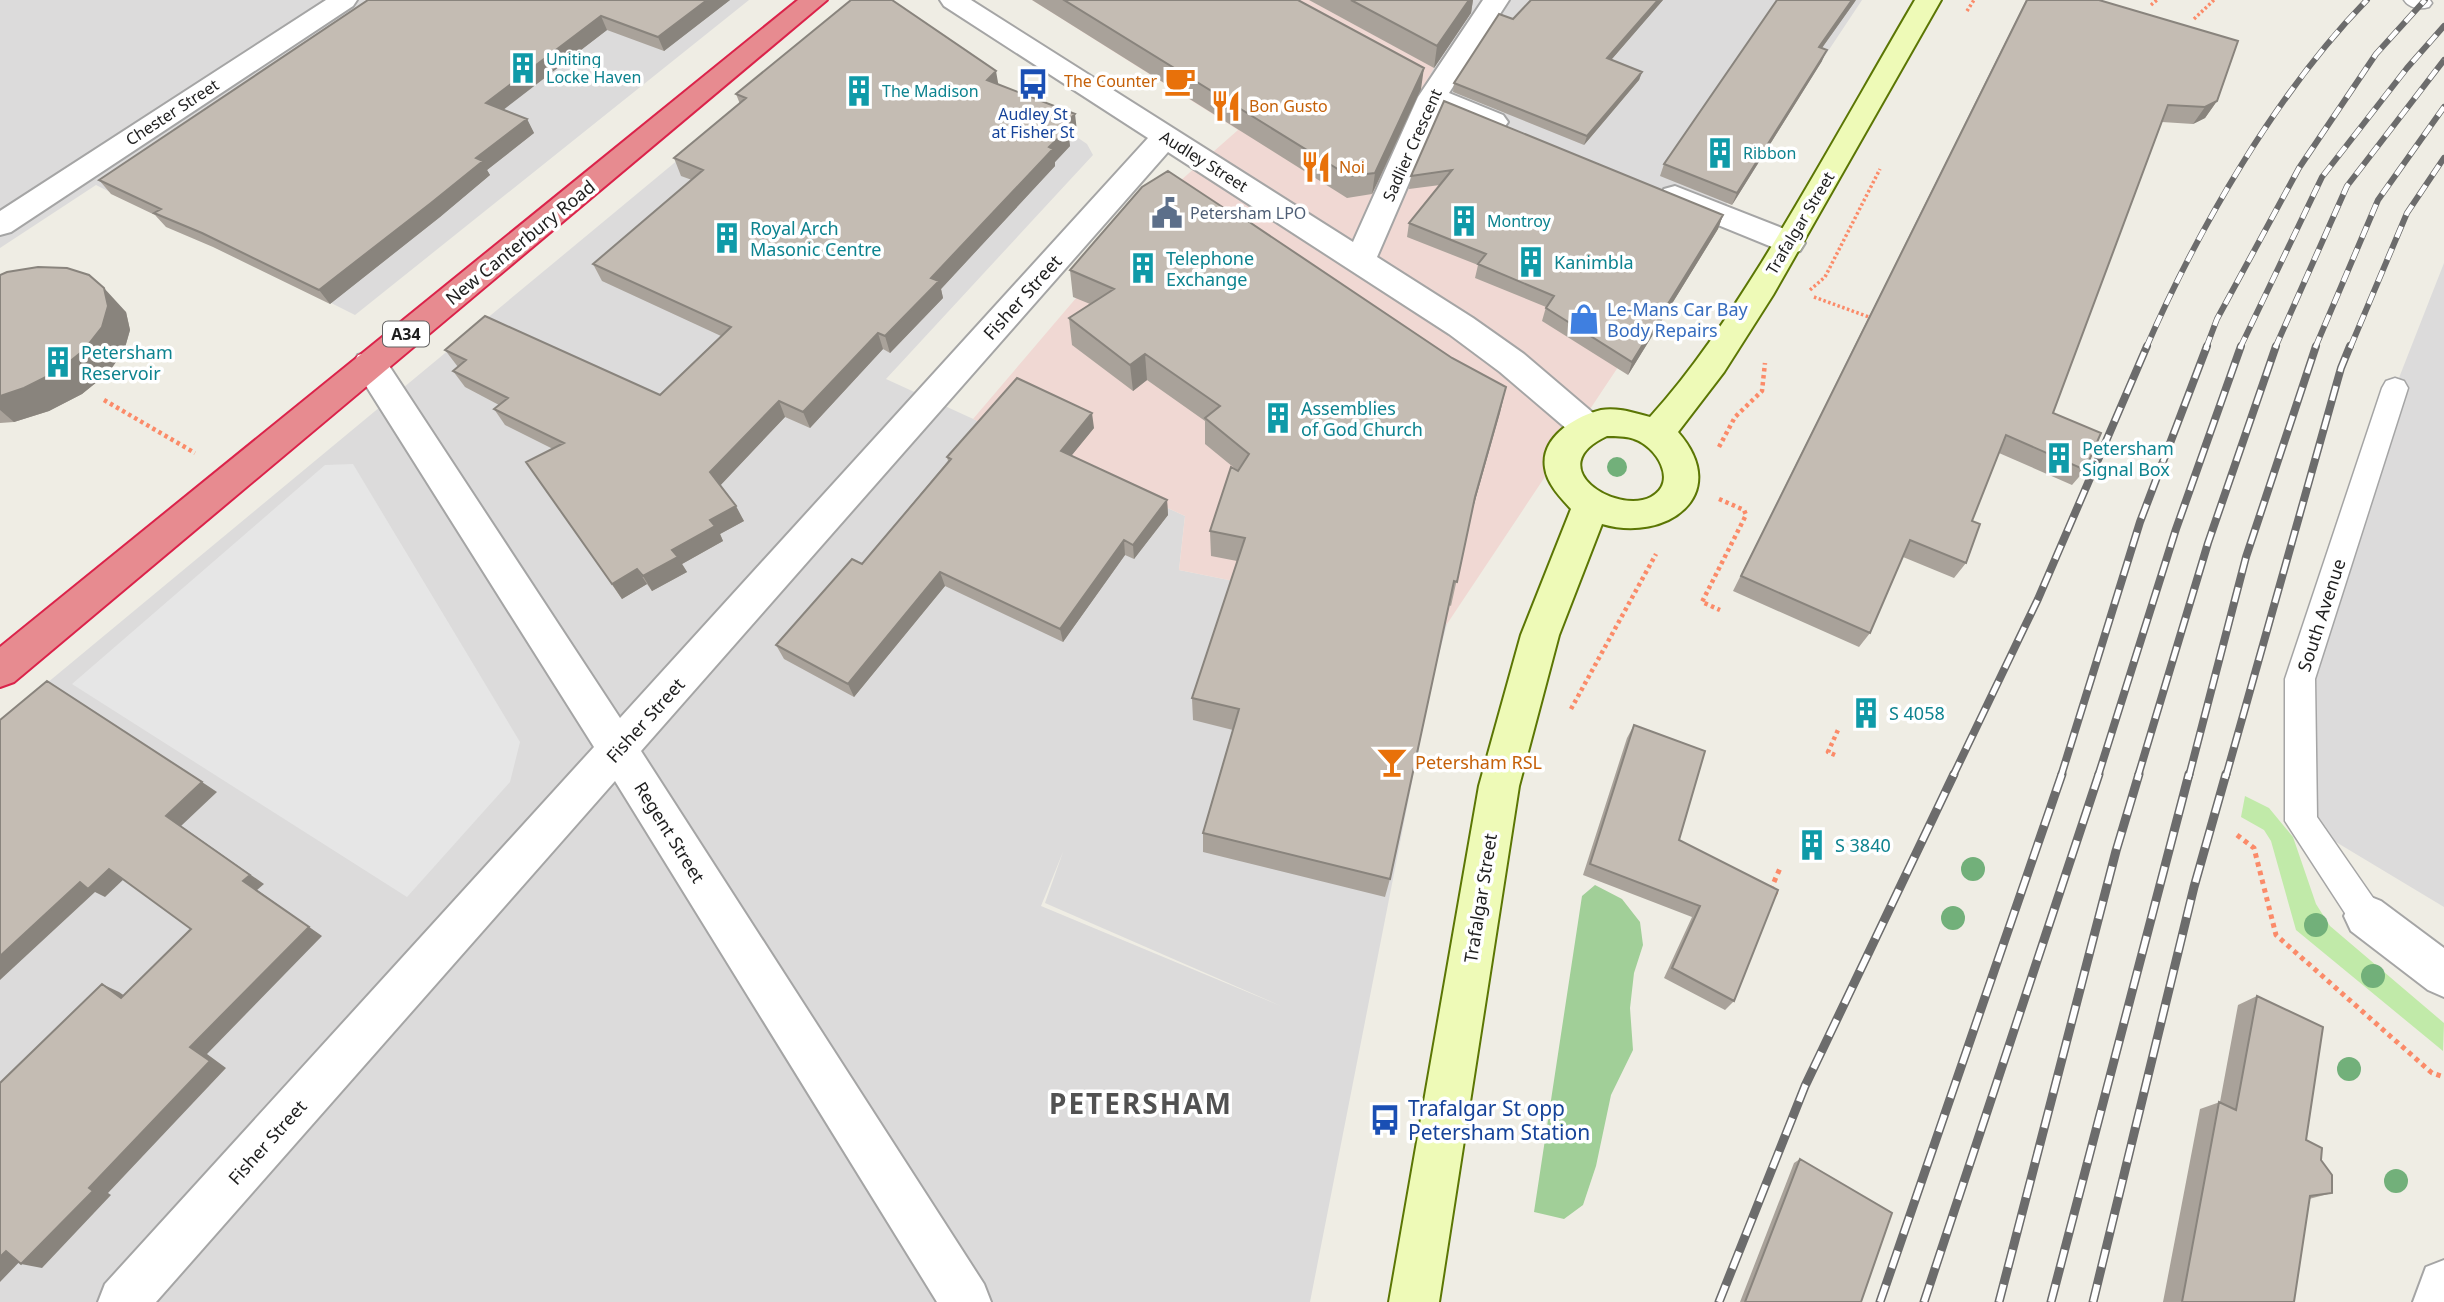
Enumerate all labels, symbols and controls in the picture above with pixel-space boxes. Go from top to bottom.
place label: Uniting Locke Haven [546,48,641,88]
building icon: Uniting Locke Haven [506,51,540,85]
cafe icon: The Counter [1163,64,1197,98]
bus stop icon: Audley St at Fisher St [1016,67,1050,101]
place label: The Counter [1064,70,1157,92]
street label: Chester Street [121,74,223,150]
building icon: The Madison [842,74,876,108]
place label: The Madison [882,80,979,102]
street label: Sadlier Crescent [1377,85,1447,205]
restaurant icon: Bon Gusto [1209,89,1243,123]
place label: Bon Gusto [1249,95,1328,117]
place label: Audley St at Fisher St [991,103,1075,143]
street label: Audley Street [1156,125,1252,197]
building icon: Ribbon [1703,136,1737,170]
place label: Ribbon [1743,142,1796,164]
restaurant icon: Noi [1299,150,1333,184]
place label: Noi [1339,156,1365,178]
street label: Trafalgar Street [1761,167,1839,278]
street label: New Canterbury Road [440,174,600,310]
public building icon: Petersham LPO [1150,196,1184,230]
place label: Petersham LPO [1190,202,1306,224]
building icon: Montroy [1447,204,1481,238]
place label: Montroy [1487,210,1552,232]
place label: Royal Arch Masonic Centre [750,216,881,261]
building icon: Royal Arch Masonic Centre [710,221,744,255]
building icon: Kanimbla [1514,245,1548,279]
place label: Telephone Exchange [1166,246,1254,291]
street label: Fisher Street [978,249,1067,345]
place label: Kanimbla [1554,250,1634,274]
building icon: Telephone Exchange [1126,251,1160,285]
place label: Le-Mans Car Bay Body Repairs [1607,297,1749,342]
shop icon: Le-Mans Car Bay Body Repairs [1567,302,1601,336]
road number: A34 [383,322,429,346]
place label: Petersham Reservoir [81,340,173,385]
building icon: Petersham Reservoir [41,345,75,379]
place label: Assemblies of God Church [1301,396,1423,441]
building icon: Assemblies of God Church [1261,401,1295,435]
place label: Petersham Signal Box [2082,436,2174,481]
building icon: Petersham Signal Box [2042,441,2076,475]
street label: South Avenue [2291,555,2351,675]
street label: Fisher Street [601,672,690,768]
building icon: S 4058 [1849,696,1883,730]
place label: S 4058 [1889,701,1945,725]
bar icon: Petersham RSL [1375,745,1409,779]
place label: Petersham RSL [1415,750,1542,774]
street label: Regent Street [629,777,711,888]
building icon: S 3840 [1795,828,1829,862]
street label: Trafalgar Street [1458,831,1502,964]
place label: S 3840 [1835,833,1891,857]
district label: PETERSHAM [1049,1084,1233,1122]
street label: Fisher Street [223,1094,312,1190]
place label: Trafalgar St opp Petersham Station [1408,1094,1590,1146]
bus stop icon: Trafalgar St opp Petersham Station [1368,1103,1402,1137]

